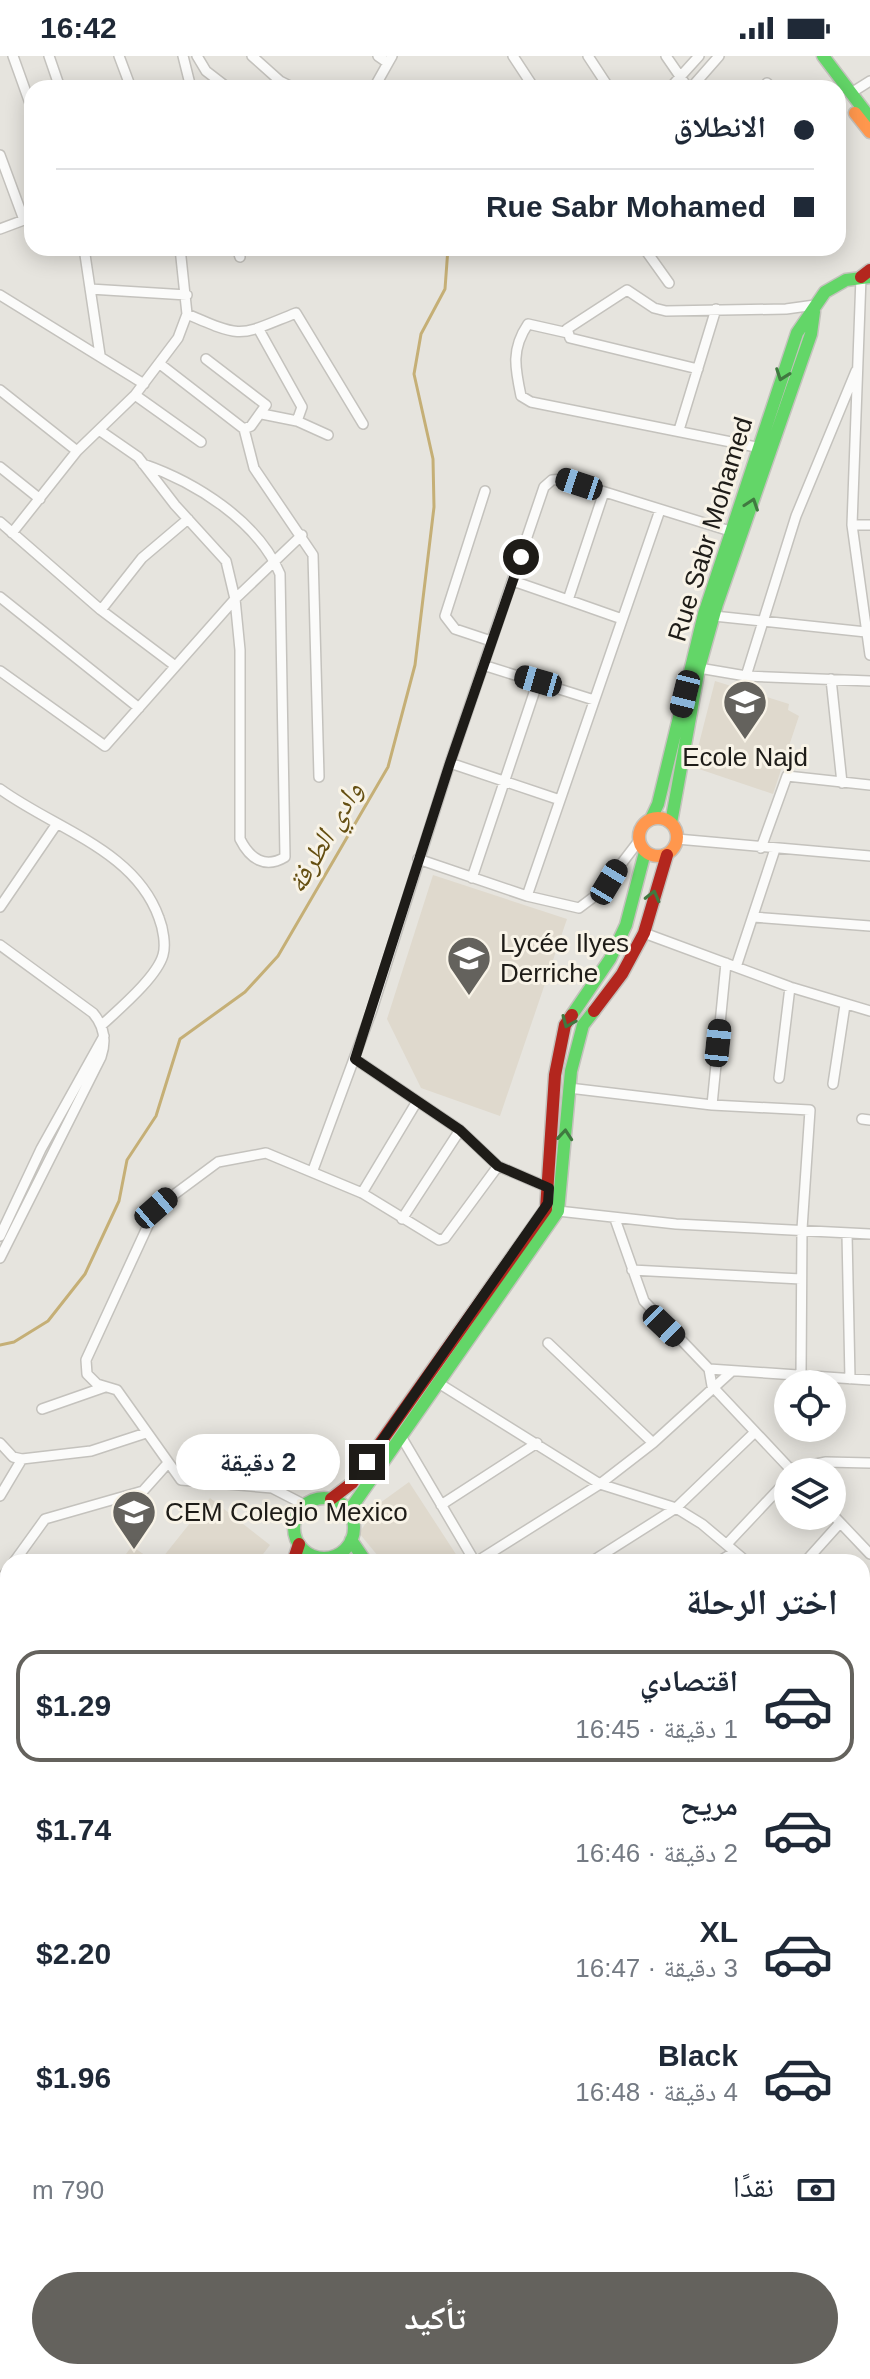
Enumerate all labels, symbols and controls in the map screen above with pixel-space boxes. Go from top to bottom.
text: 16:42 [40,11,117,44]
text: الانطلاق [673,110,766,143]
text: Rue Sabr Mohamed [486,190,766,223]
one-way arrow [775,367,792,381]
street label: Rue Sabr Mohamed [662,413,758,645]
car [552,465,606,503]
one-way arrow [742,497,758,511]
route start [503,539,539,575]
car [512,663,564,699]
car [668,668,702,720]
school or university icon: Ecole Najd [721,678,769,741]
place label: Ecole Najd [682,742,808,772]
water label: وادي الطرفة [280,777,375,902]
car [586,855,632,909]
one-way arrow [644,890,661,904]
place label: Lycée Ilyes Derriche [500,928,629,988]
school or university icon: Lycée Ilyes Derriche [445,934,493,997]
one-way arrow [561,1015,578,1029]
car [704,1018,732,1068]
one-way arrow [556,1128,573,1141]
car [130,1183,182,1233]
car [638,1301,690,1351]
map controls [774,1370,846,1530]
button: locate [774,1370,846,1442]
callout: 2 دقيقة [175,1434,339,1490]
route end [349,1444,385,1480]
text: 2 دقيقة [220,1447,296,1477]
button: layers [774,1458,846,1530]
school or university icon: CEM Colegio Mexico [110,1488,158,1551]
place label: CEM Colegio Mexico [165,1497,408,1527]
text: اختر الرحلة [686,1581,838,1622]
text: اقتصادي [640,1664,738,1697]
icon: car [762,1670,834,1742]
text: $1.29 [36,1689,111,1722]
text: 1 دقيقة · 16:45 [575,1714,738,1744]
text: مريح [680,1788,738,1821]
icon: car [762,1794,834,1866]
text: $1.74 [36,1813,111,1846]
text: 2 دقيقة · 16:46 [575,1838,738,1868]
text: XL [700,1915,738,1948]
icon: car [762,1918,834,1990]
text: $2.20 [36,1937,111,1970]
text: 3 دقيقة · 16:47 [575,1953,738,1983]
text: Black [658,2039,738,2072]
icon: car [762,2042,834,2114]
text: $1.96 [36,2061,111,2094]
text: 4 دقيقة · 16:48 [575,2077,738,2107]
icon: cash [794,2168,838,2212]
text: نقدًا [733,2170,774,2203]
text: 790 m [32,2175,104,2205]
button: تأكيد [32,2272,838,2364]

